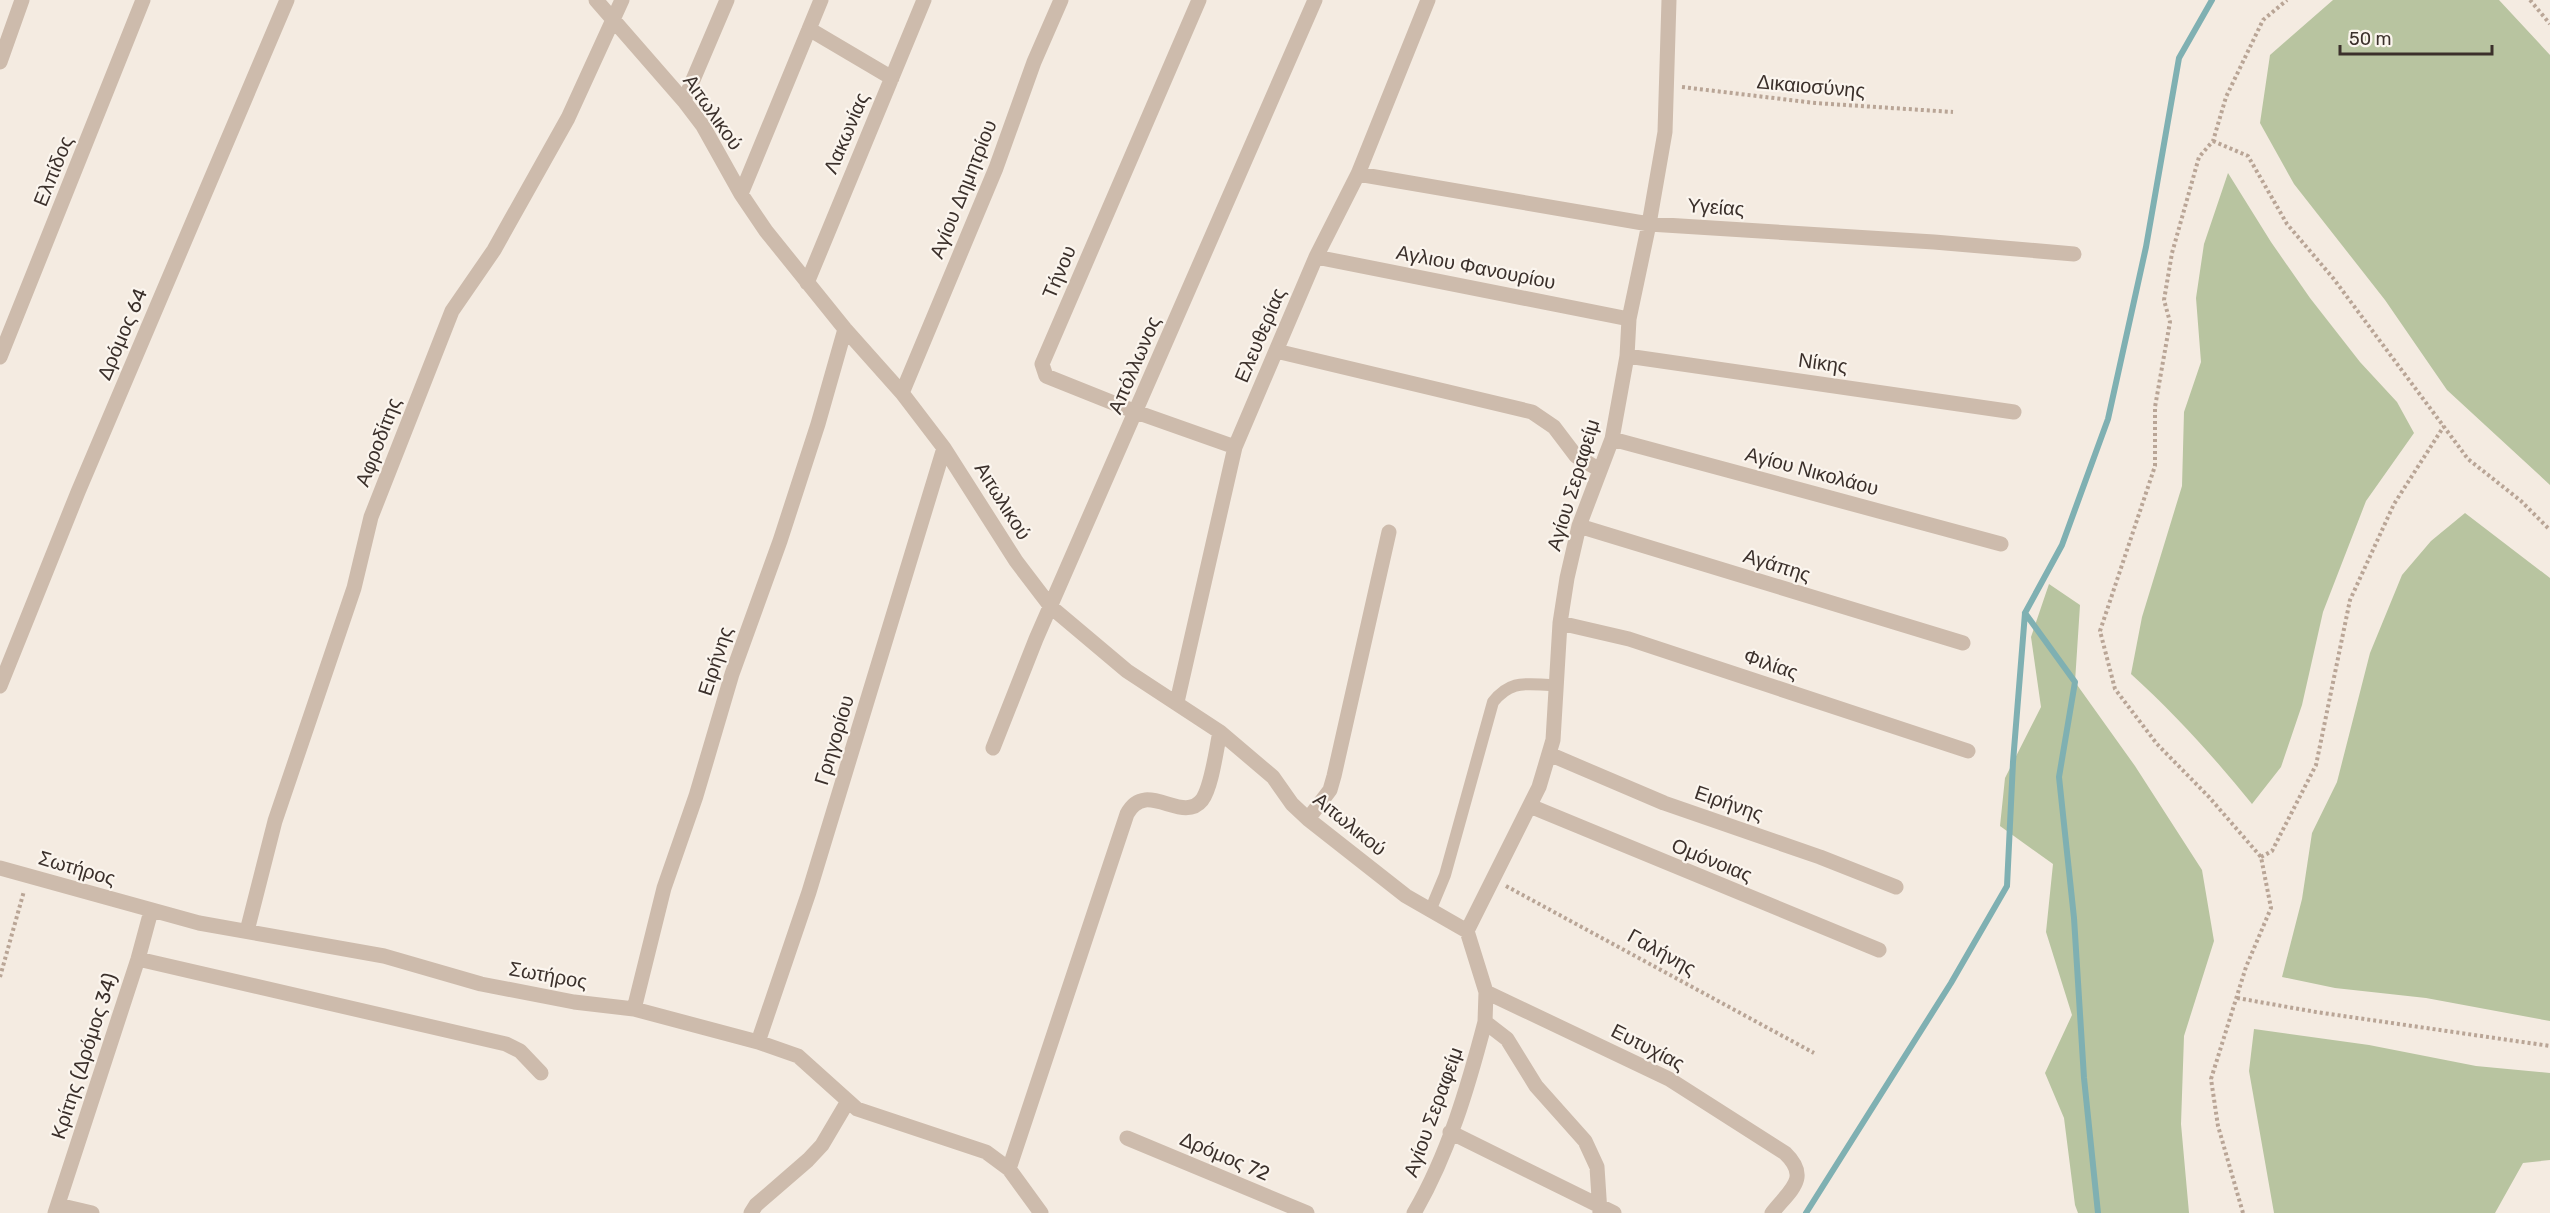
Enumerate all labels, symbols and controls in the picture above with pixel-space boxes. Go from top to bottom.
scale bar [2340,18,2492,56]
text: 50 m [2349,28,2392,50]
street label: Δικαιοσύνης [1756,69,1867,103]
street label: Αιτωλικού [678,70,748,154]
street label: Λακωνίας [818,88,874,177]
street label: Αγίου Δημητρίου [924,116,1002,262]
street label: Ελπίδος [28,132,78,210]
street label: Υγείας [1687,193,1746,221]
street label: Αγλιου Φανουρίου [1394,240,1558,294]
street label: Τήνου [1037,242,1081,302]
street label: Δρόμος 64 [92,284,152,384]
street label: Ελευθερίας [1229,284,1291,386]
street label: Απόλλωνος [1103,312,1165,418]
street label: Νίκης [1797,348,1850,378]
street label: Αφροδίτης [350,394,406,490]
street label: Αγίου Σεραφείμ [1542,416,1604,554]
street label: Αγίου Νικολάου [1743,442,1881,500]
street label: Αιτωλικού [970,458,1036,544]
street label: Αγάπης [1740,543,1814,587]
street label: Ειρήνης [693,623,738,698]
street label: Φιλίας [1741,644,1802,685]
street label: Γρηγορίου [809,692,859,788]
street label: Ειρήνης [1692,780,1767,826]
street label: Αιτωλικού [1309,787,1391,861]
street label: Ομόνοιας [1668,833,1756,887]
street label: Σωτήρος [36,846,119,891]
street label: Γαλήνης [1624,923,1701,981]
street label: Σωτήρος [507,956,589,994]
street label: Κρίτης (Δρόμος 34) [46,970,122,1142]
street label: Ευτυχίας [1607,1018,1689,1076]
street label: Αγίου Σεραφείμ [1398,1044,1468,1180]
street label: Δρόμος 72 [1177,1126,1273,1186]

